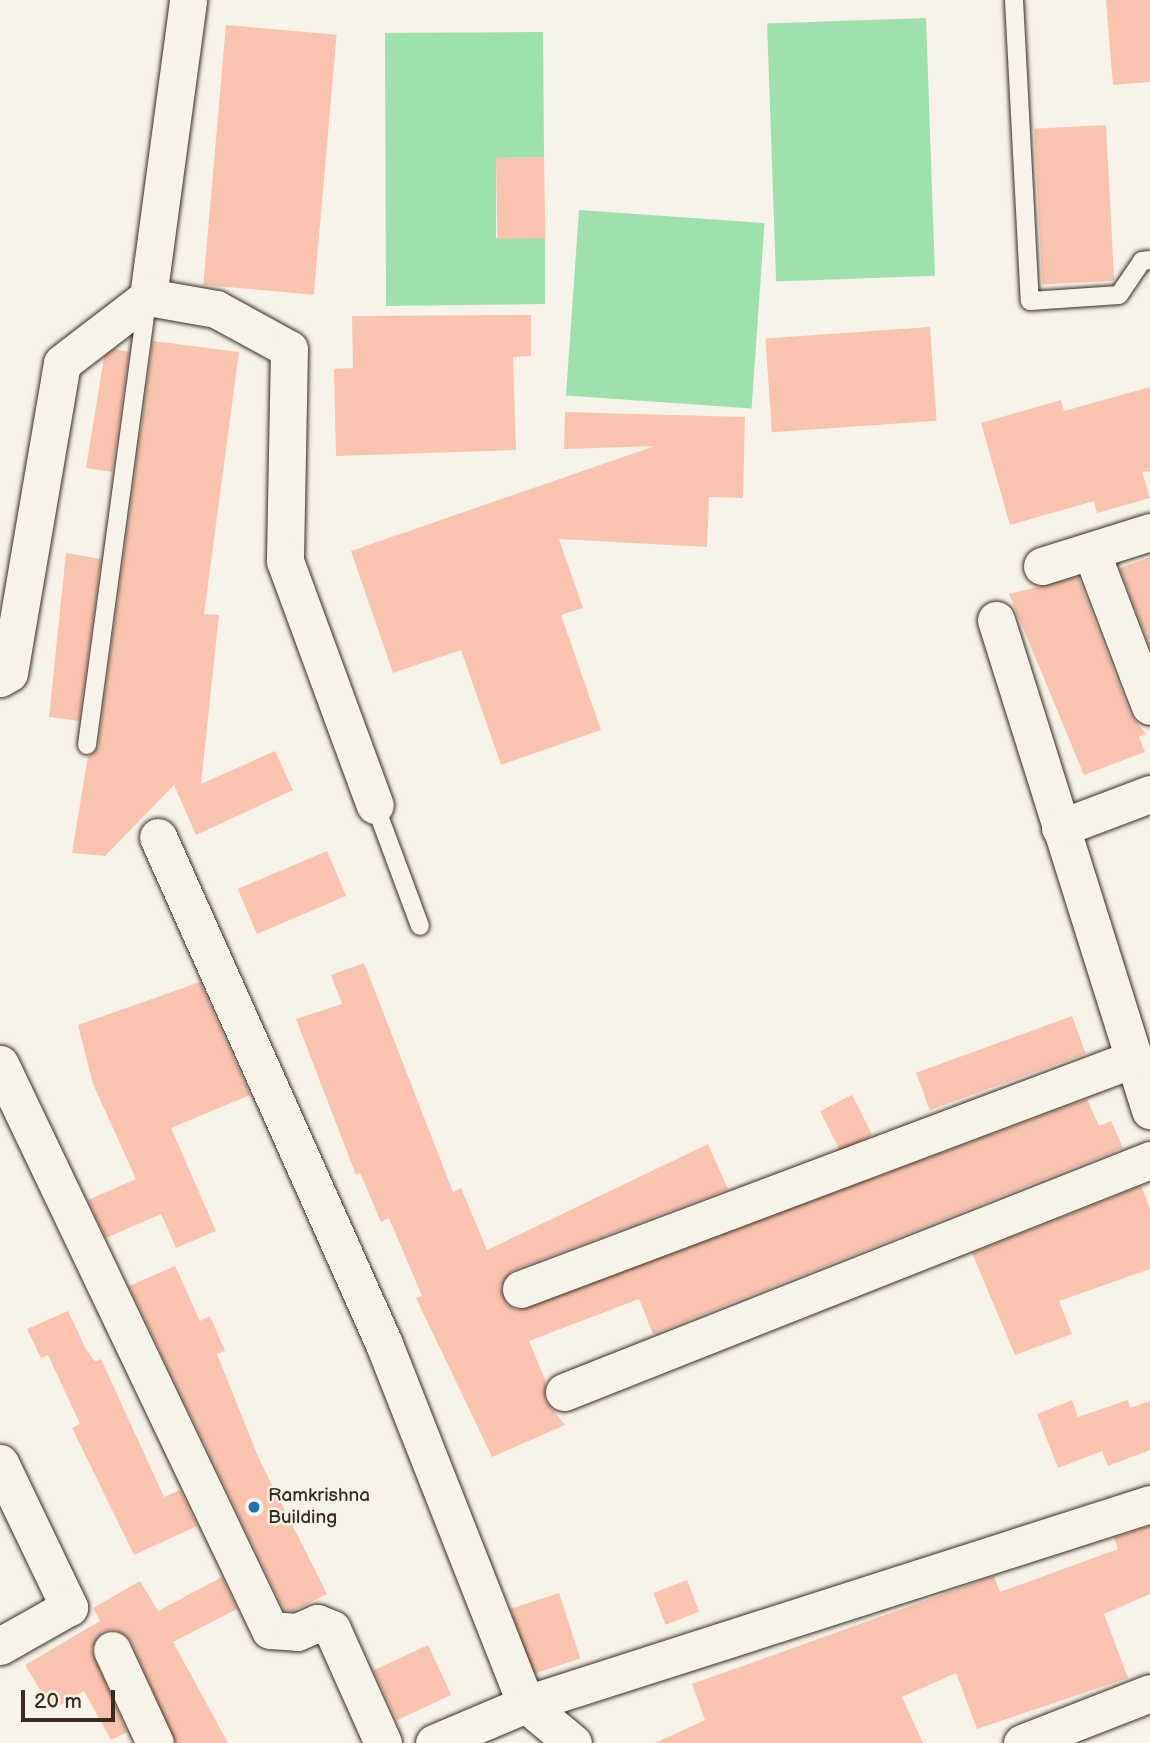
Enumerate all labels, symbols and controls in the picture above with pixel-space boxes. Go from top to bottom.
place label: Ramkrishna Building [268,1485,370,1529]
marker: Ramkrishna Building [246,1499,262,1515]
scale bar [24,1676,119,1720]
text: 20 m [34,1689,82,1714]

